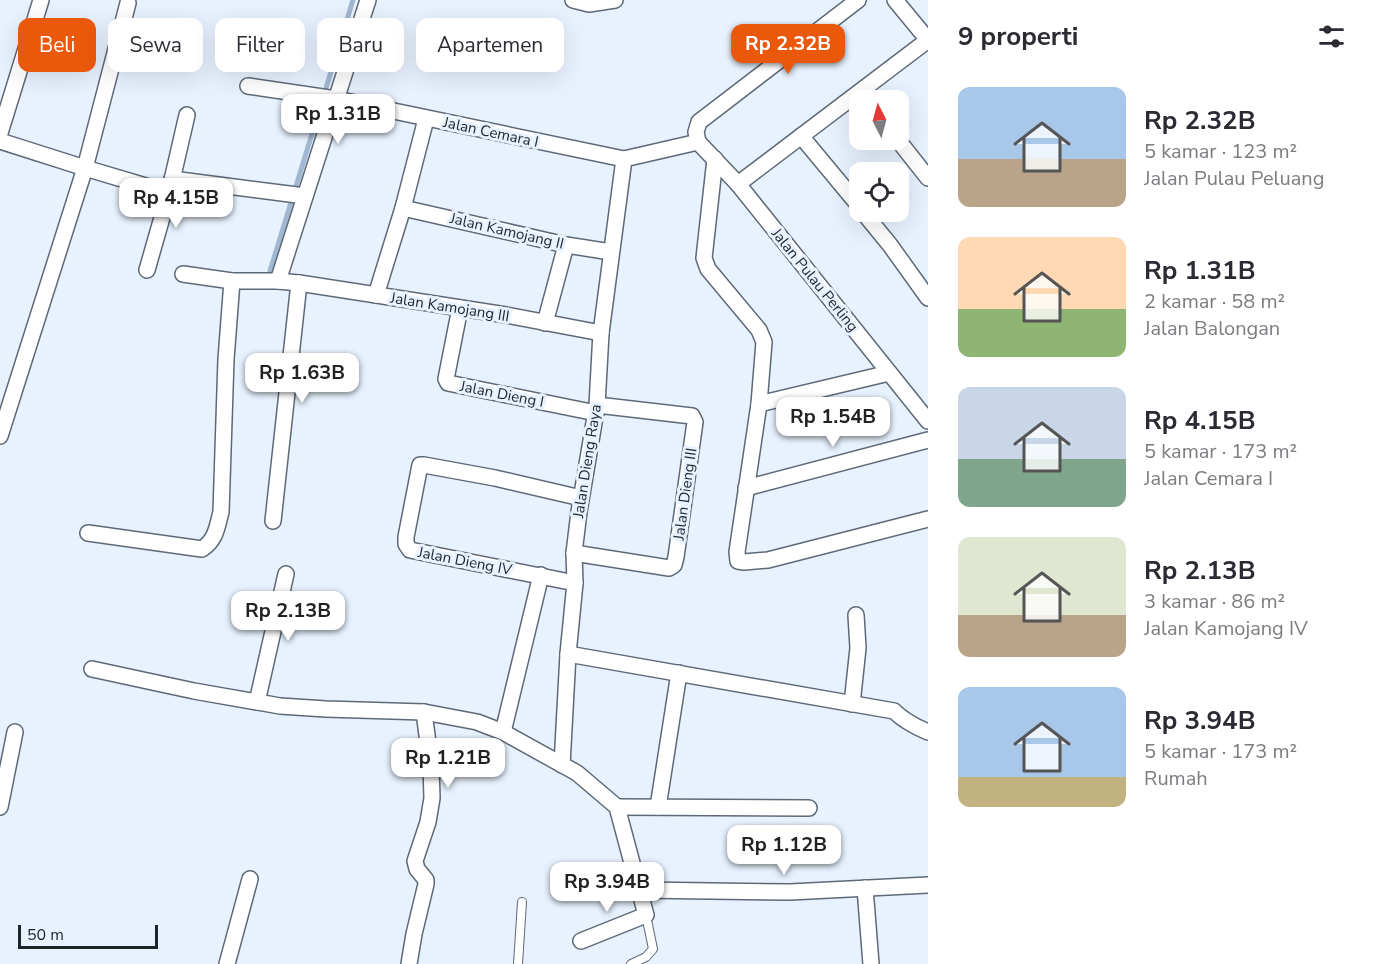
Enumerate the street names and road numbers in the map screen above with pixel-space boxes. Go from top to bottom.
street label: Jalan Cemara I [441,112,540,152]
street label: Jalan Kamojang II [447,208,566,254]
street label: Jalan Pulau Perling [766,223,863,336]
street label: Jalan Kamojang III [388,288,511,326]
street label: Jalan Dieng I [457,376,546,412]
street label: Jalan Dieng Raya [568,403,606,520]
street label: Jalan Dieng III [668,447,701,542]
street label: Jalan Dieng IV [415,542,514,580]

